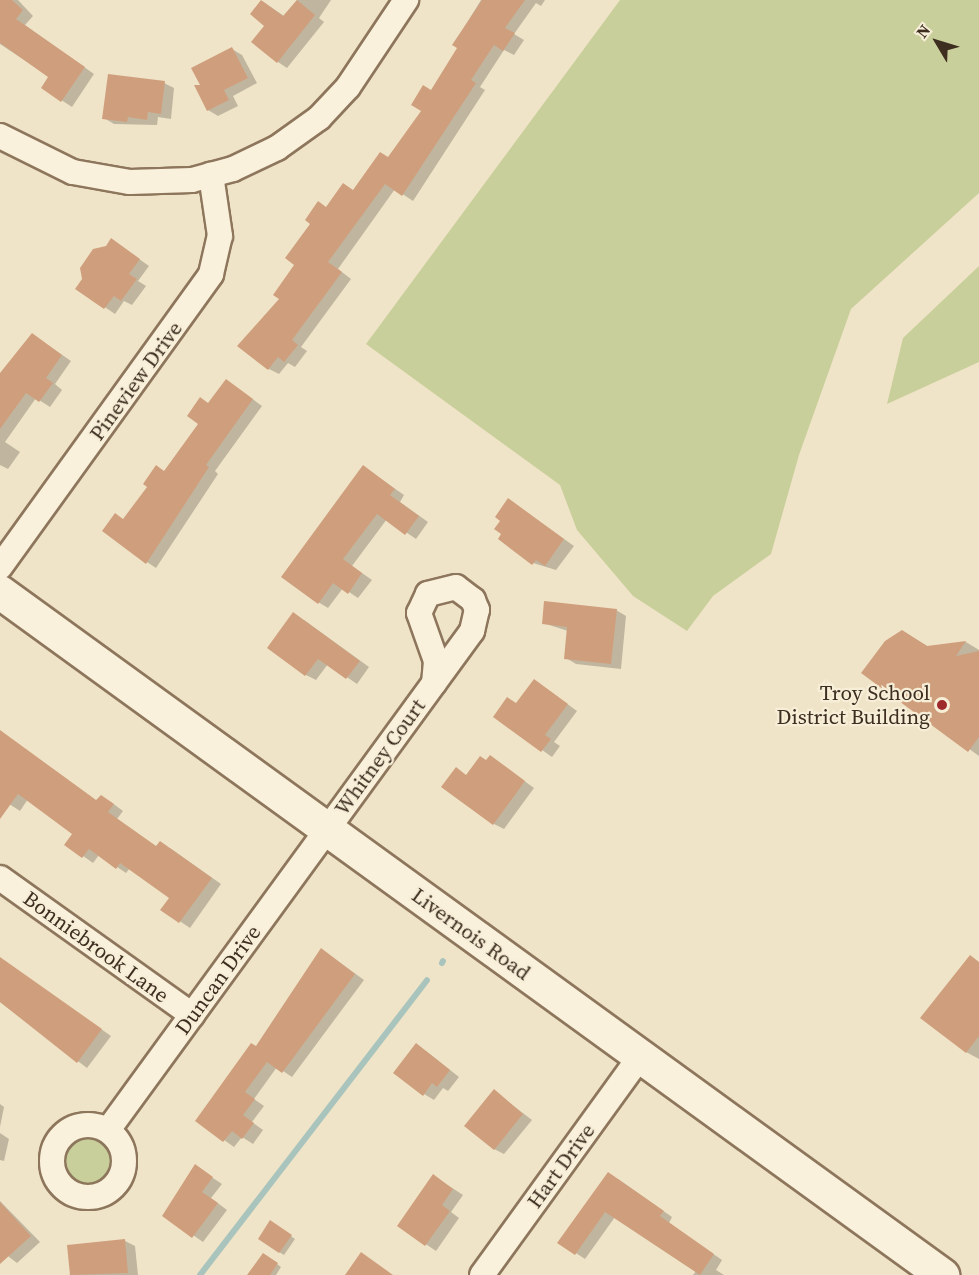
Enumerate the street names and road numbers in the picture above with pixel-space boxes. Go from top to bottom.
street label: Pineview Drive [84,317,188,445]
street label: Whitney Court [329,694,431,820]
street label: Livernois Road [407,883,535,985]
street label: Bonniebrook Lane [18,886,174,1008]
street label: Duncan Drive [170,920,266,1040]
street label: Hart Drive [522,1119,600,1213]

